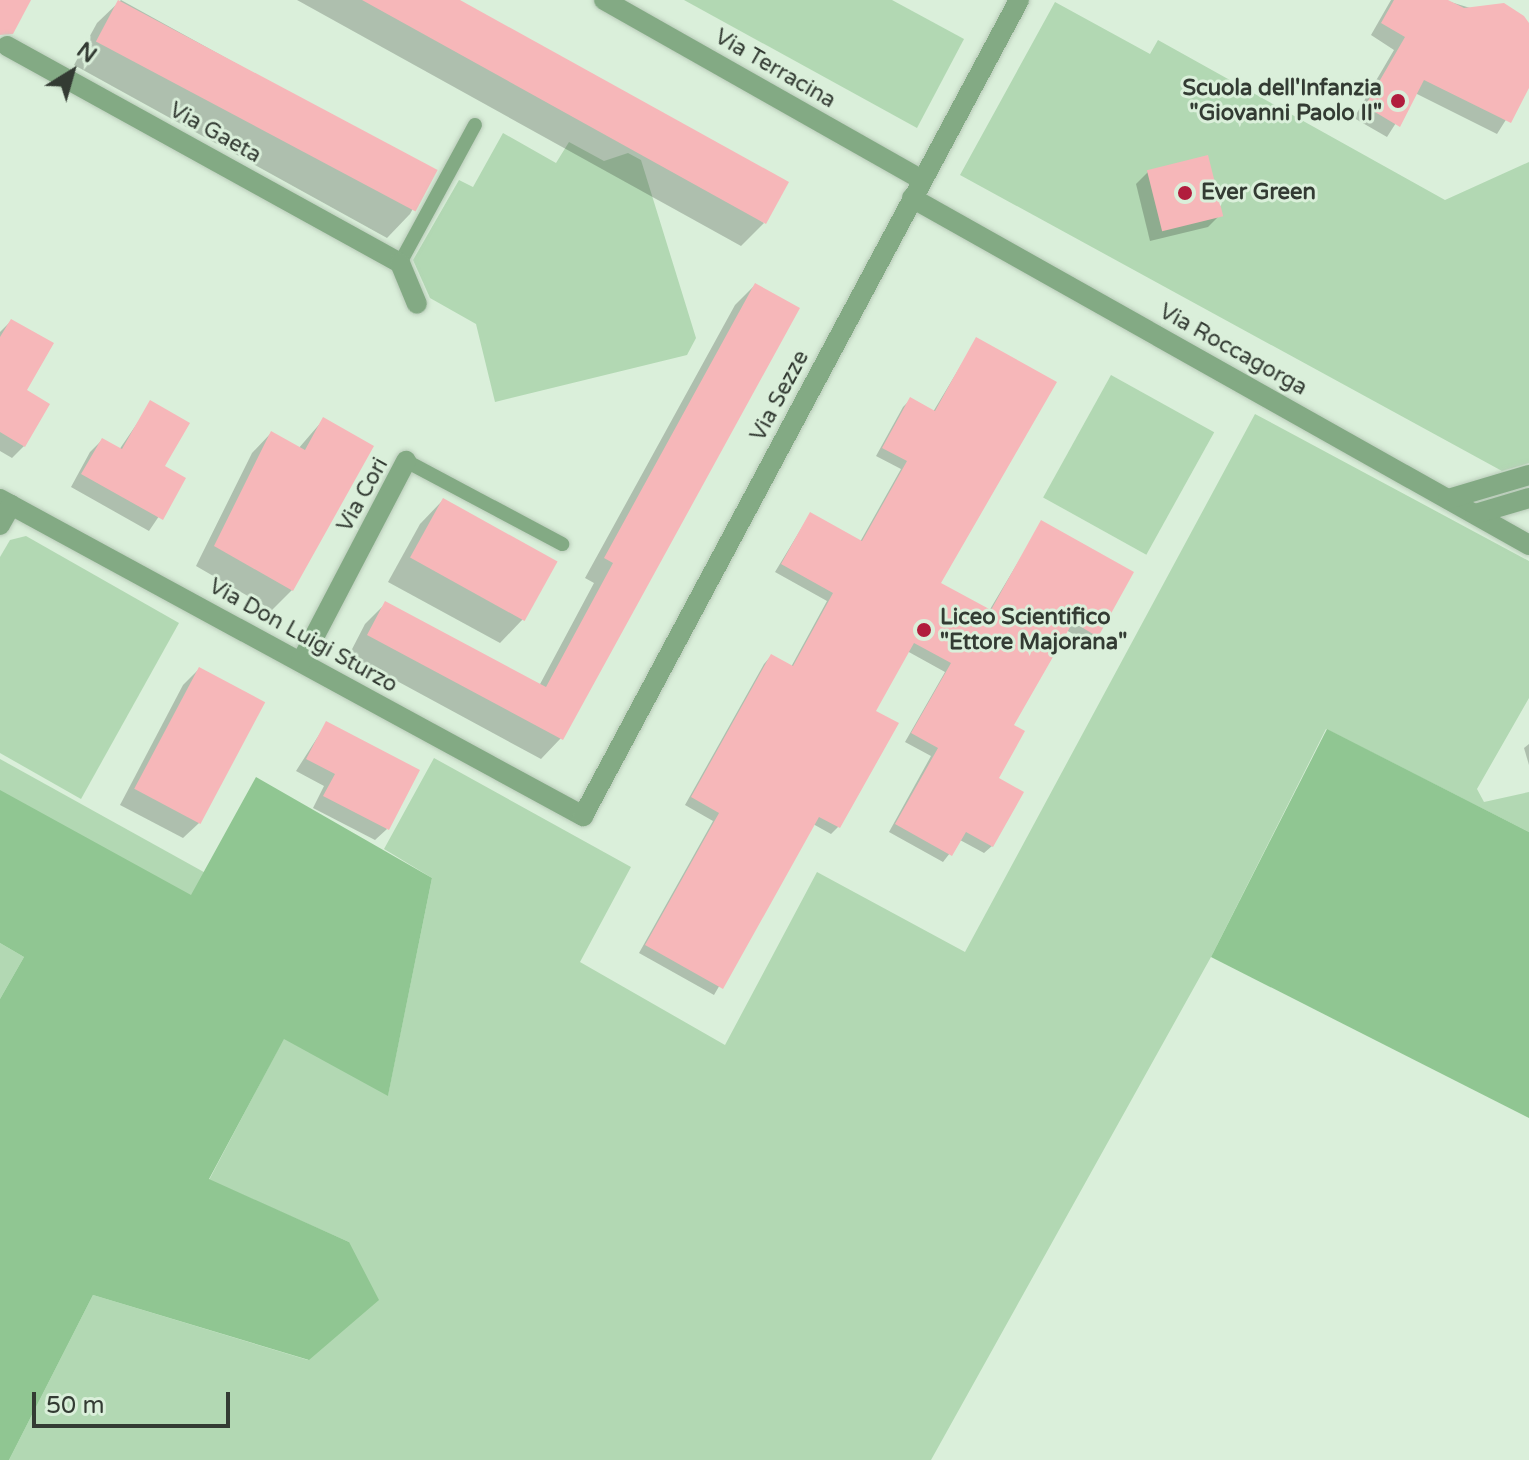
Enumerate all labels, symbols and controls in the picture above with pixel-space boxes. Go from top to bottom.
street label: Via Terracina [710,24,840,114]
north arrow [32,32,112,112]
text: N [72,37,101,69]
place label: Scuola dell'Infanzia "Giovanni Paolo II" [1182,75,1382,126]
marker: Scuola dell'Infanzia "Giovanni Paolo II" [1389,92,1407,110]
street label: Via Gaeta [164,97,266,169]
place label: Ever Green [1201,180,1316,206]
marker: Ever Green [1176,184,1194,202]
street label: Via Roccagorga [1154,298,1312,402]
street label: Via Sezze [745,346,815,446]
street label: Via Cori [332,453,394,537]
street label: Via Don Luigi Sturzo [204,573,402,699]
place label: Liceo Scientifico "Ettore Majorana" [940,604,1127,656]
marker: Liceo Scientifico "Ettore Majorana" [915,621,933,639]
scale bar [36,1376,234,1426]
text: 50 m [46,1391,104,1420]

